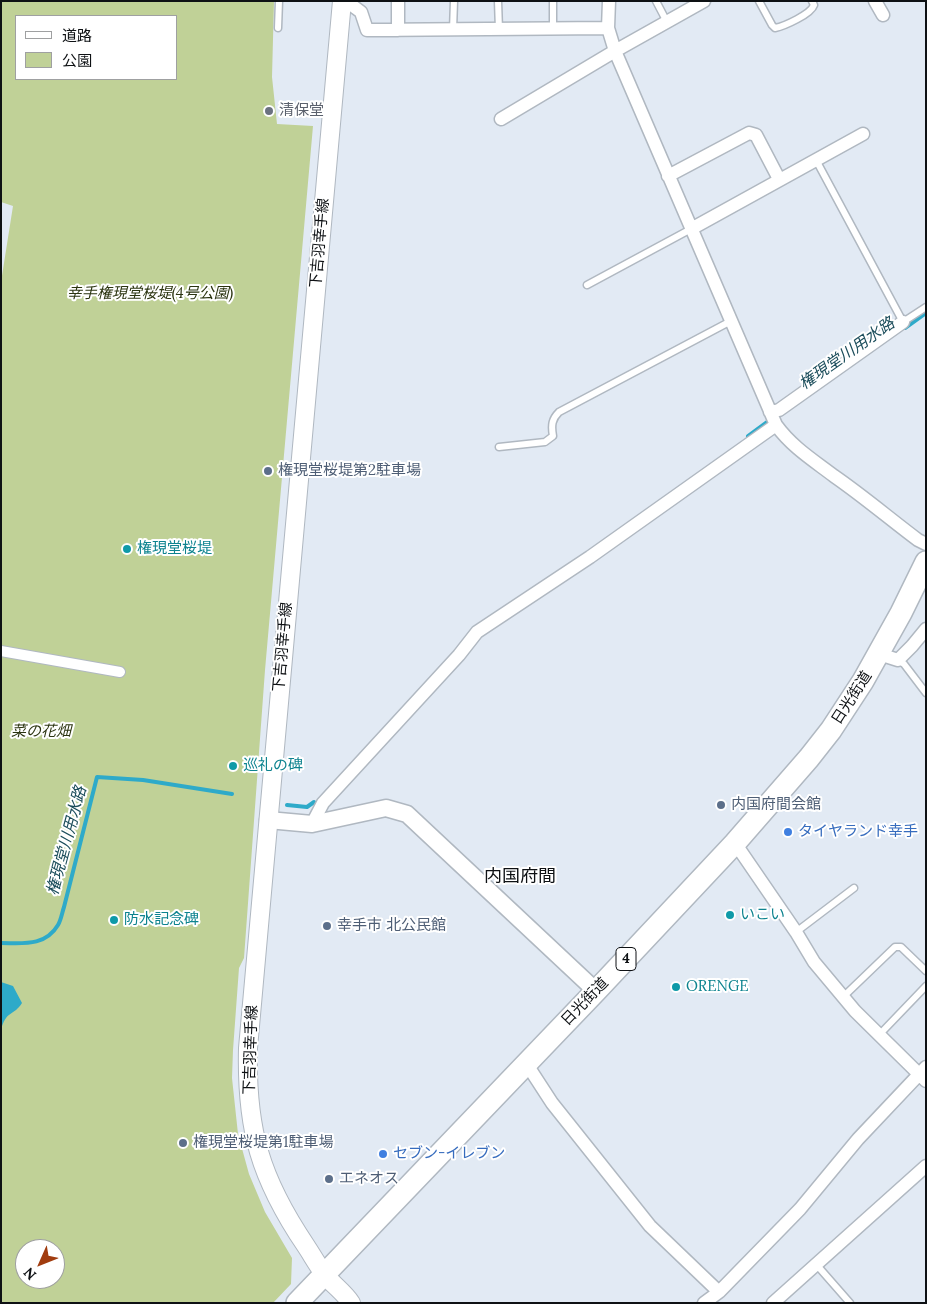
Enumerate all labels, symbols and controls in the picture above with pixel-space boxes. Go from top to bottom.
legend [15,15,178,80]
text: 道路 [62,26,92,45]
text: 公園 [62,51,92,70]
place label: 清保堂 [279,102,324,120]
marker: 清保堂 [263,105,275,117]
street label: 下吉羽幸手線 [307,197,333,289]
park label: 幸手権現堂桜堤(4号公園) [67,285,233,303]
water label: 権現堂川用水路 [796,314,898,394]
place label: 権現堂桜堤第2駐車場 [278,462,421,480]
marker: 権現堂桜堤第2駐車場 [262,465,274,477]
place label: 権現堂桜堤 [137,540,212,558]
marker: 権現堂桜堤 [121,543,133,555]
street label: 下吉羽幸手線 [270,601,296,693]
street label: 日光街道 [828,668,876,728]
park label: 菜の花畑 [11,723,71,741]
place label: 巡礼の碑 [243,757,303,775]
marker: 巡礼の碑 [227,760,239,772]
water label: 権現堂川用水路 [43,784,91,898]
place label: 内国府間会館 [731,796,821,814]
marker: 内国府間会館 [715,799,727,811]
place label: タイヤランド幸手 [798,823,918,841]
marker: タイヤランド幸手 [782,826,794,838]
district label: 内国府間 [484,866,556,888]
place label: いこい [740,906,785,924]
marker: いこい [724,909,736,921]
place label: 防水記念碑 [124,911,199,929]
marker: 防水記念碑 [108,914,120,926]
place label: 幸手市 北公民館 [337,917,446,935]
marker: 幸手市 北公民館 [321,920,333,932]
road number: 4 [616,948,636,971]
street label: 日光街道 [558,974,612,1030]
place label: ORENGE [686,978,749,996]
marker: ORENGE [670,981,682,993]
street label: 下吉羽幸手線 [240,1005,262,1095]
place label: 権現堂桜堤第1駐車場 [193,1134,333,1152]
marker: 権現堂桜堤第1駐車場 [177,1137,189,1149]
place label: セブン-イレブン [393,1145,505,1163]
marker: セブン-イレブン [377,1148,389,1160]
place label: エネオス [339,1170,399,1188]
marker: エネオス [323,1173,335,1185]
north arrow [15,1239,65,1289]
text: N [20,1264,40,1284]

